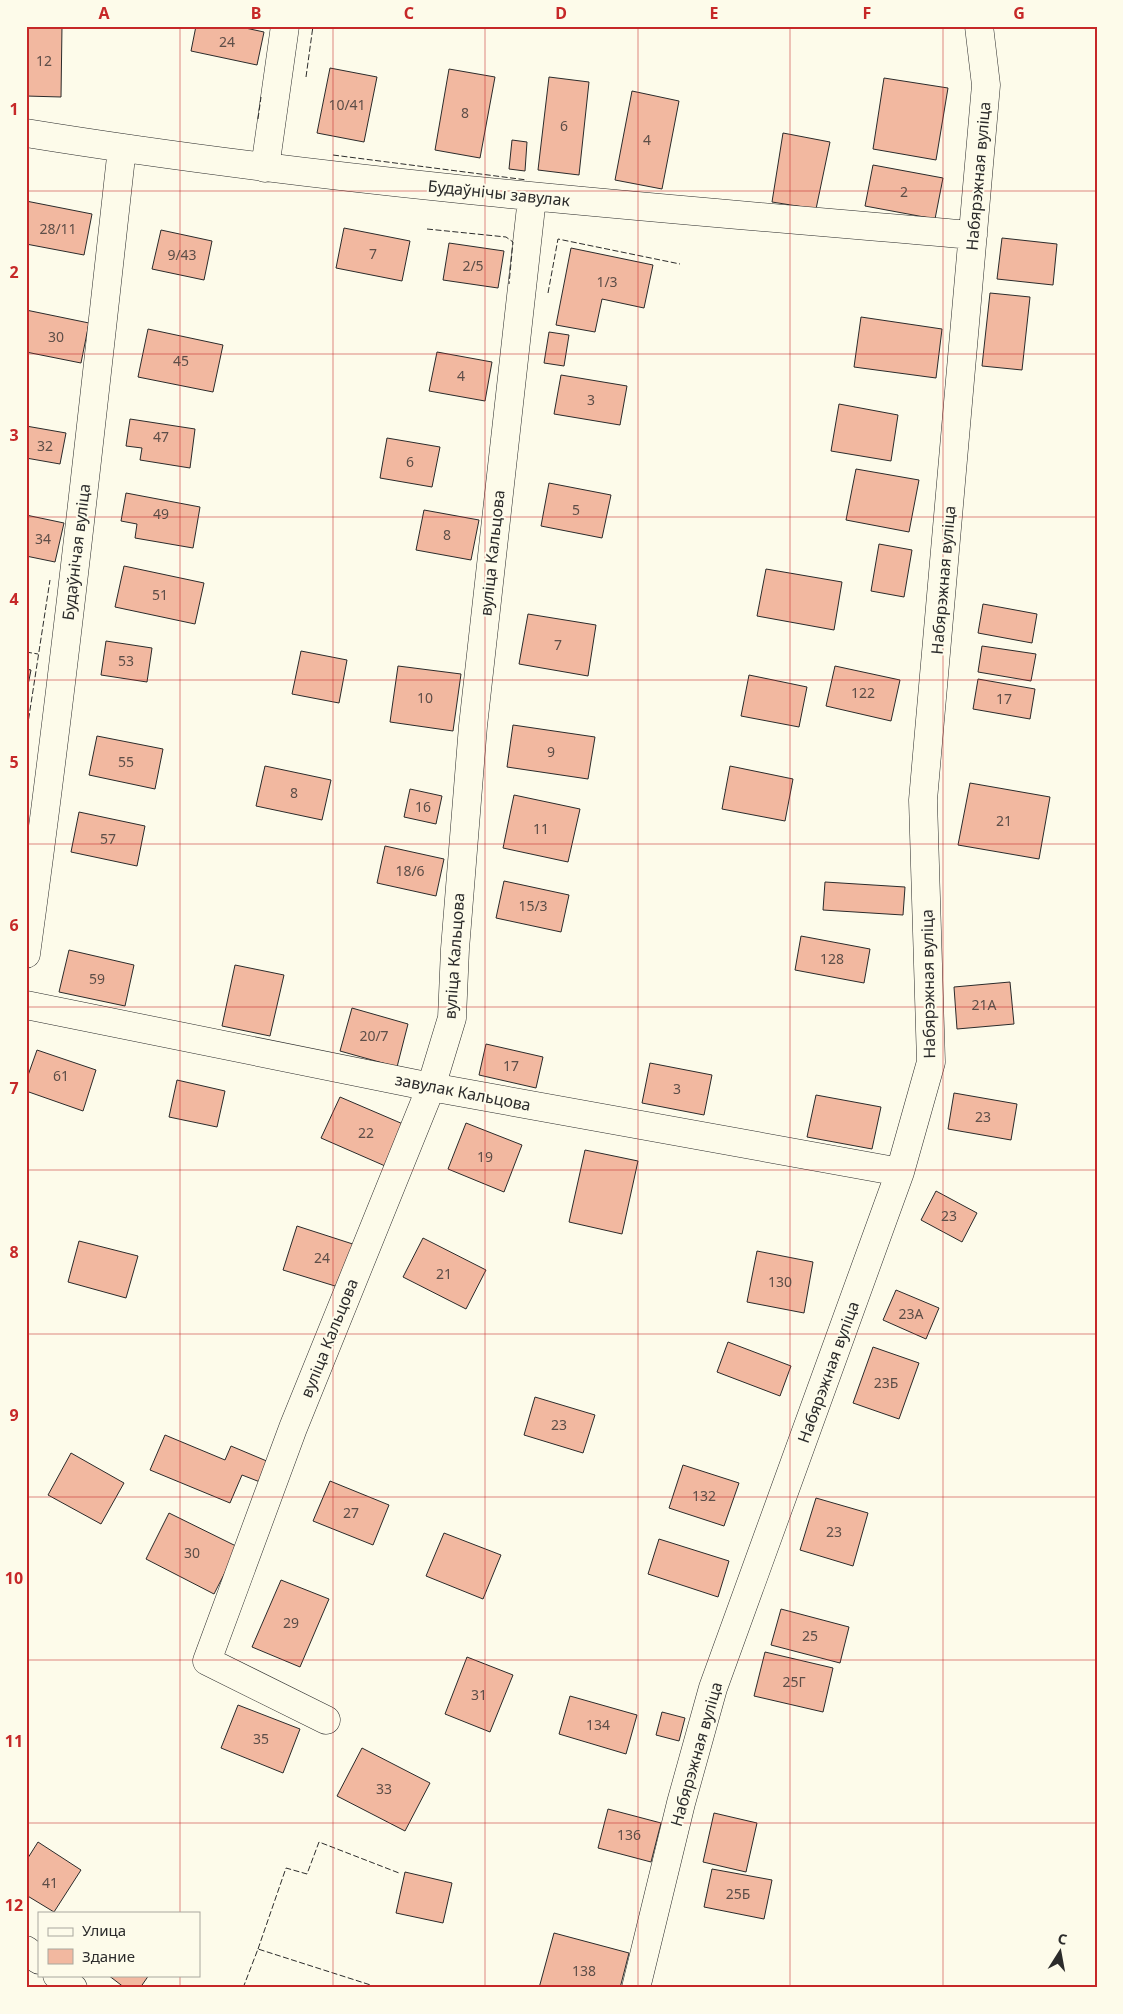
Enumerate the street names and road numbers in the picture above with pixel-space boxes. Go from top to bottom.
street label: Набярэжная вуліца [961,101,995,251]
street label: Будаўнічы завулак [427,175,572,211]
street label: Будаўнічая вуліца [57,482,95,622]
street label: вуліца Кальцова [474,489,510,617]
street label: Набярэжная вуліца [926,505,960,655]
street label: вуліца Кальцова [439,892,469,1020]
street label: Набярэжная вуліца [916,909,940,1059]
street label: завулак Кальцова [393,1068,533,1116]
street label: вуліца Кальцова [295,1275,363,1401]
street label: Набярэжная вуліца [792,1298,864,1446]
street label: Набярэжная вуліца [665,1679,727,1829]

